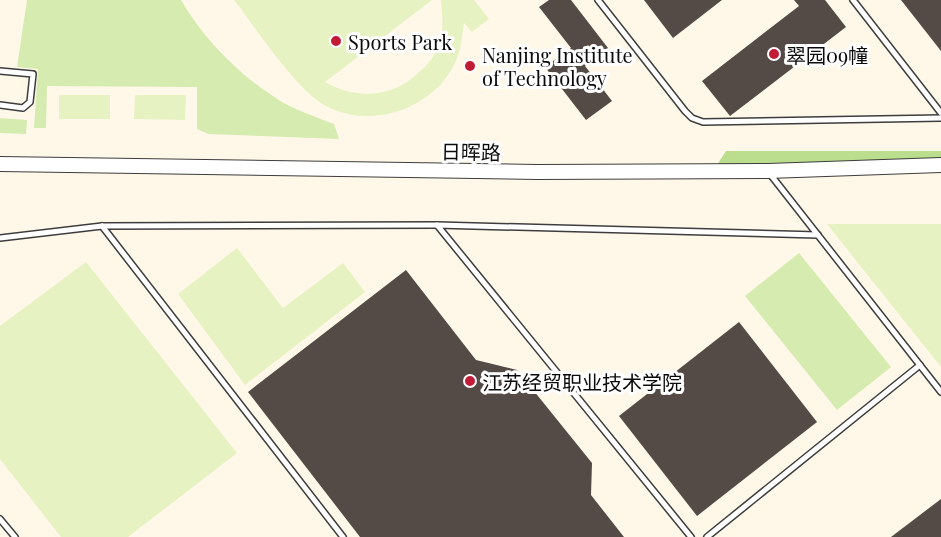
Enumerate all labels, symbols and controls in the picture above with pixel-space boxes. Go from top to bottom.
place label: Sports Park [348,28,452,55]
marker: Sports Park [329,34,343,48]
place label: Nanjing Institute of Technology [482,41,633,91]
place label: 翠园09幢 [786,41,868,68]
marker: 翠园09幢 [767,47,781,61]
marker: Nanjing Institute of Technology [463,59,477,73]
street label: 日晖路 [441,137,501,165]
place label: 江苏经贸职业技术学院 [482,368,682,395]
marker: 江苏经贸职业技术学院 [463,374,477,388]

